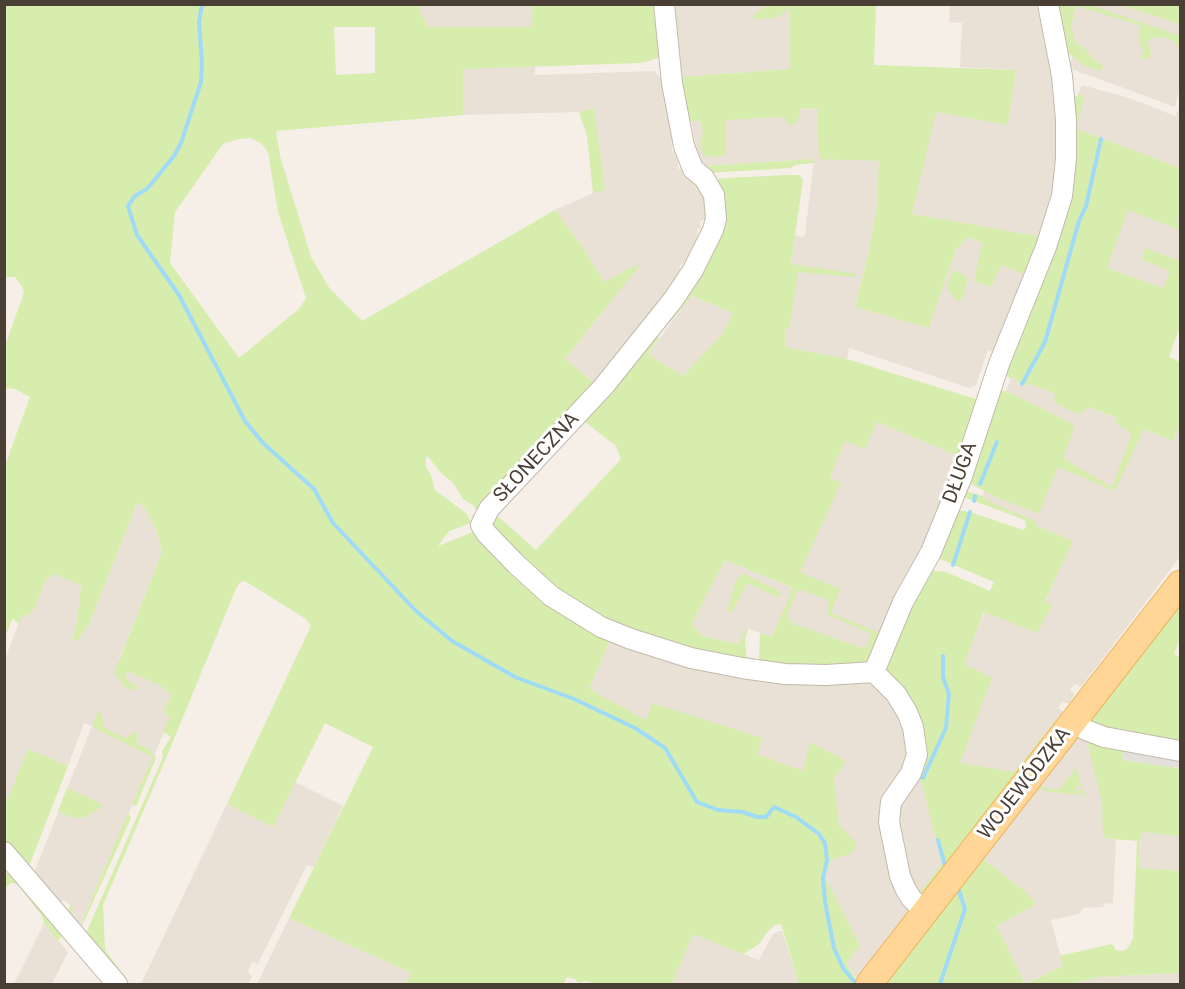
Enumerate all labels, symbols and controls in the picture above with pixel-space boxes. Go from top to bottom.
street label: SŁONECZNA [489,408,585,508]
street label: DŁUGA [939,439,983,507]
street label: WOJEWÓDZKA [974,723,1076,845]

